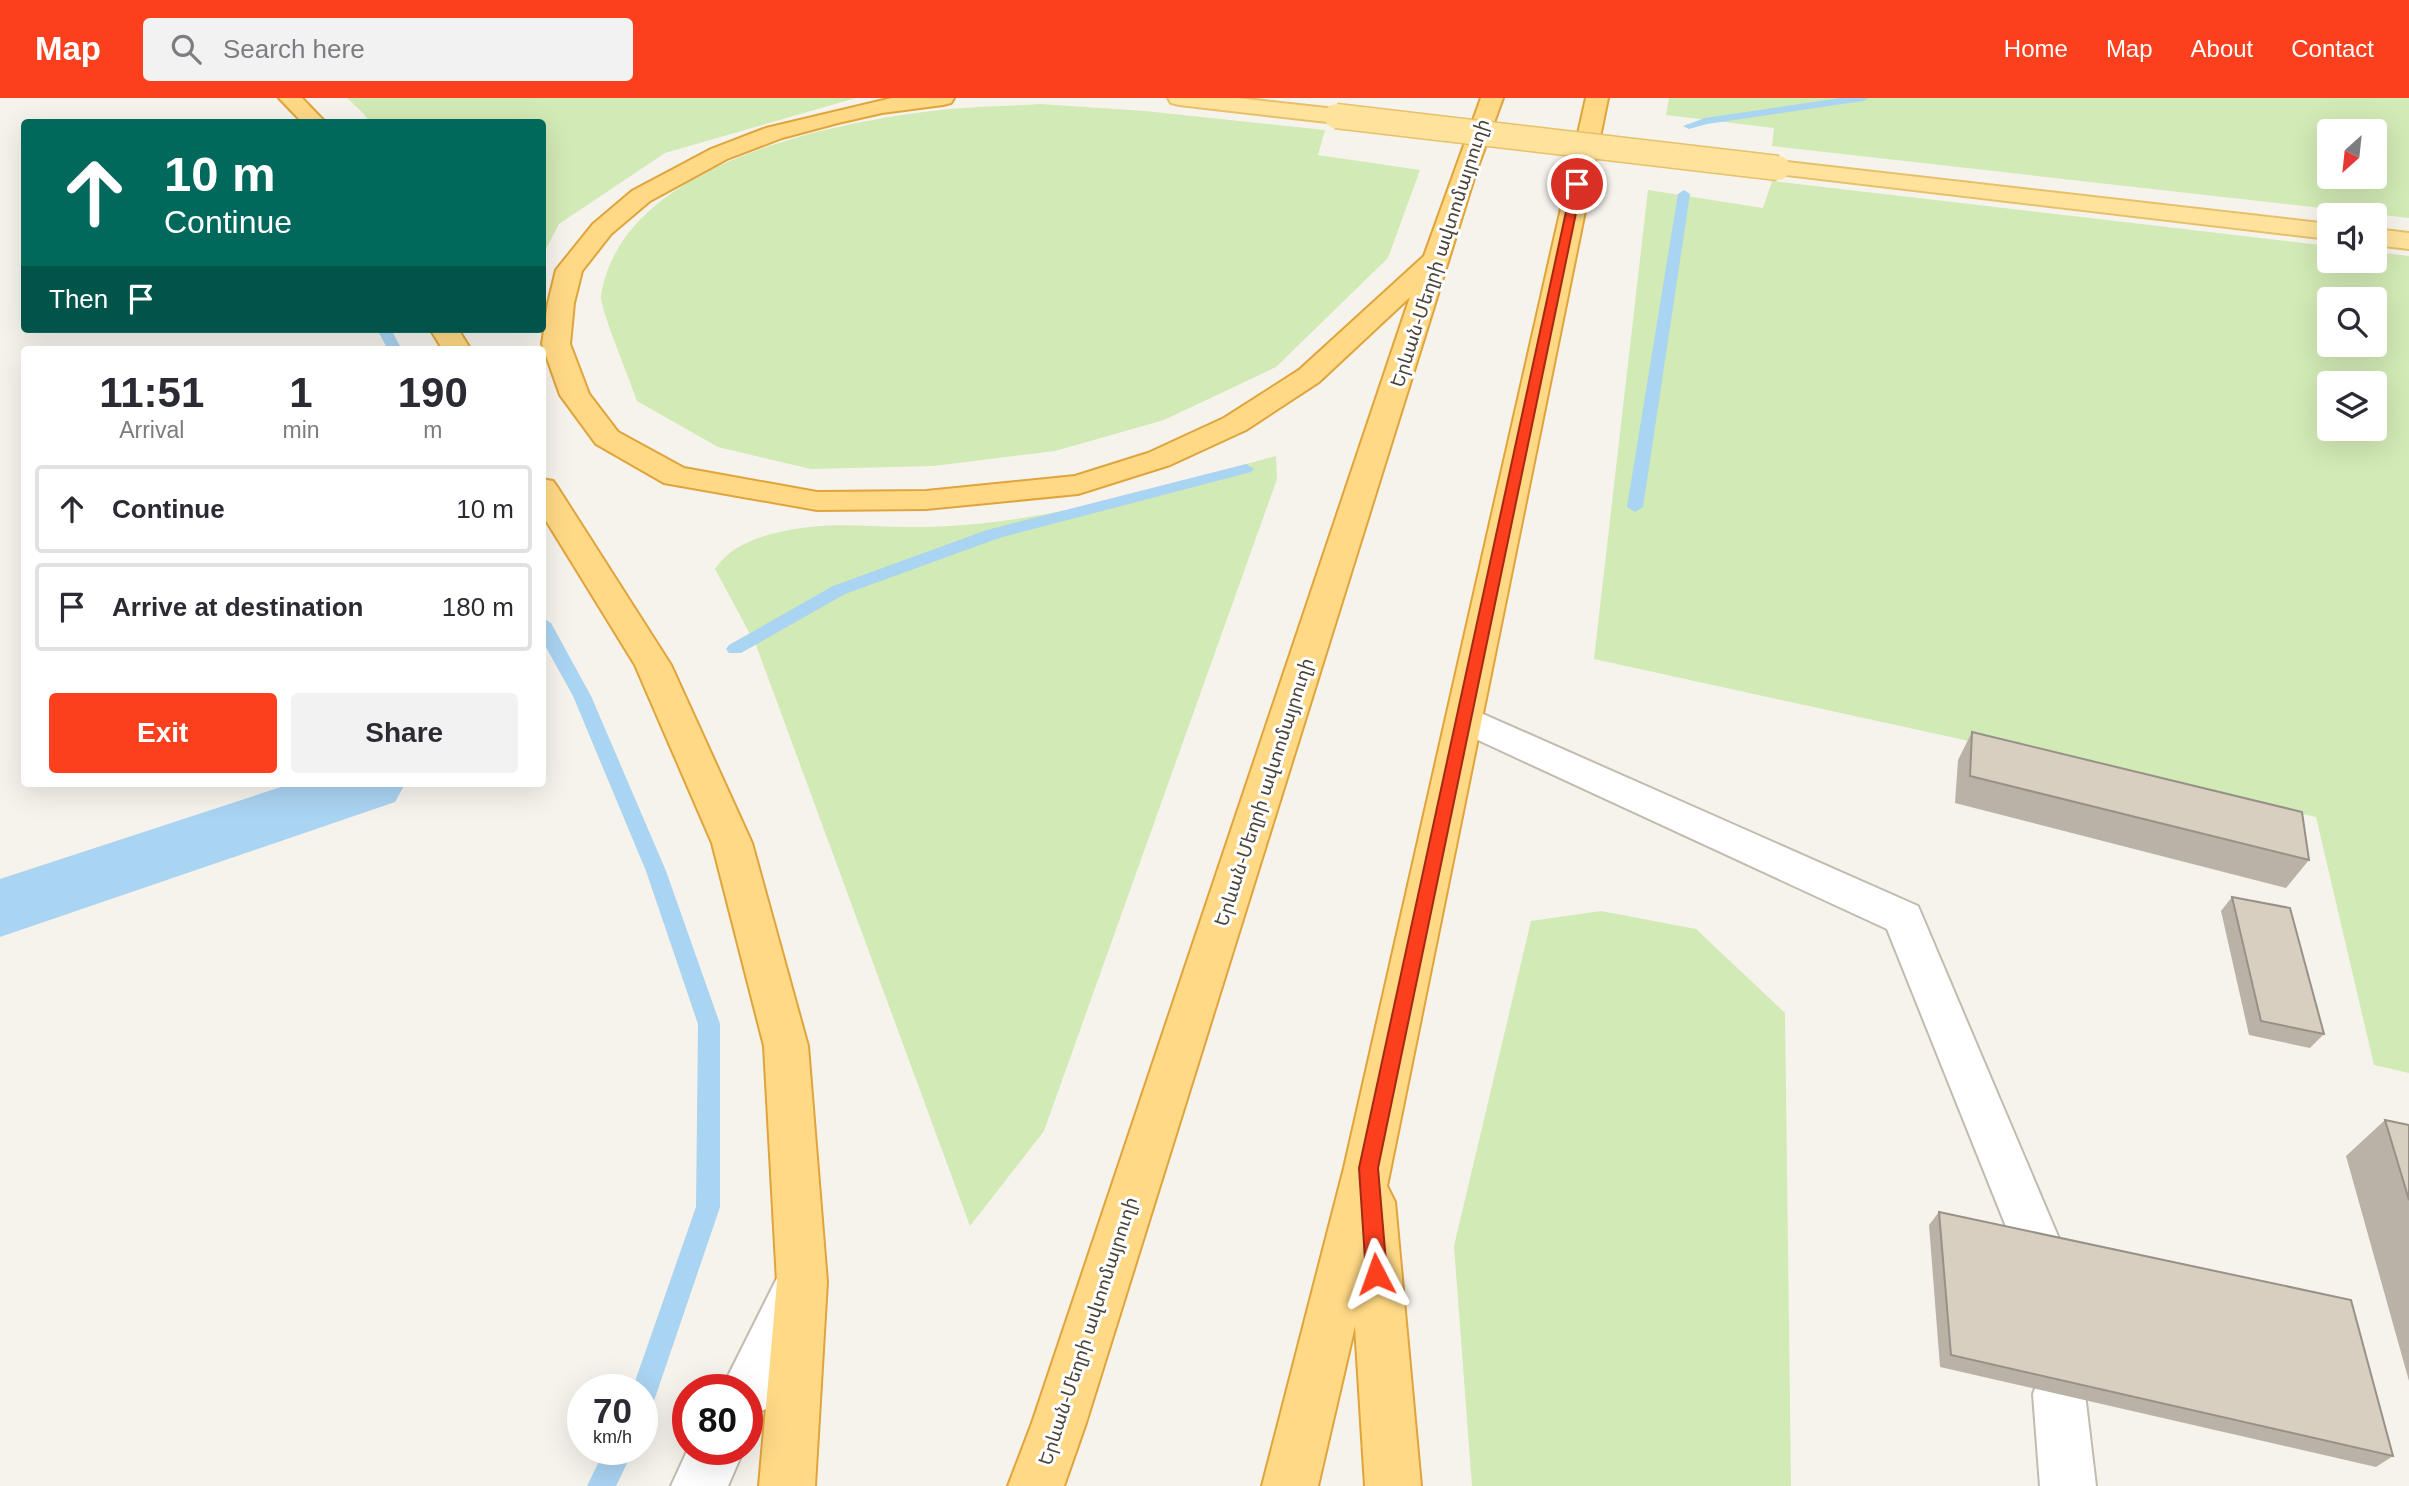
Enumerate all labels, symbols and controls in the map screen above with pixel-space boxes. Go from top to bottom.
search box [143,18,633,81]
text: Map [35,30,101,67]
icon: search [167,30,205,68]
text: Search here [223,34,365,64]
text: Home [2004,35,2068,62]
text: Map [2106,35,2153,62]
text: About [2191,35,2253,62]
text: Contact [2291,35,2374,62]
street label: Երևան-Մեղրի ավտոմայրուղի [1387,116,1494,390]
north arrow [2317,119,2387,189]
map controls [2317,119,2387,441]
icon: ahead [49,147,140,238]
text: 10 m [164,147,276,201]
pin [1547,154,1607,214]
icon: arrive [1558,165,1596,203]
button: sound [2317,203,2387,273]
text: Continue [164,204,292,240]
icon: arrive [122,280,160,318]
text: Then [49,284,108,314]
button: search [2317,287,2387,357]
text: 11:51 [99,369,204,416]
text: 1 [289,369,313,416]
text: 190 [398,369,468,416]
button: layers [2317,371,2387,441]
text: Arrival [119,417,184,443]
text: min [282,417,320,443]
text: m [423,417,442,443]
icon: ahead [53,490,91,528]
text: Continue [112,494,225,524]
text: 10 m [456,494,514,524]
icon: arrive [53,588,91,626]
text: Arrive at destination [112,592,363,622]
text: 180 m [442,592,514,622]
street label: Երևան-Մեղրի ավտոմայրուղի [1211,655,1318,929]
button: Exit [49,693,277,773]
button: Share [291,693,518,773]
street label: Երևան-Մեղրի ավտոմայրուղի [1035,1194,1142,1468]
position arrow [1339,1237,1413,1311]
speed limit sign: 80 [672,1374,763,1465]
text: 70 [593,1391,632,1430]
text: km/h [593,1427,632,1447]

